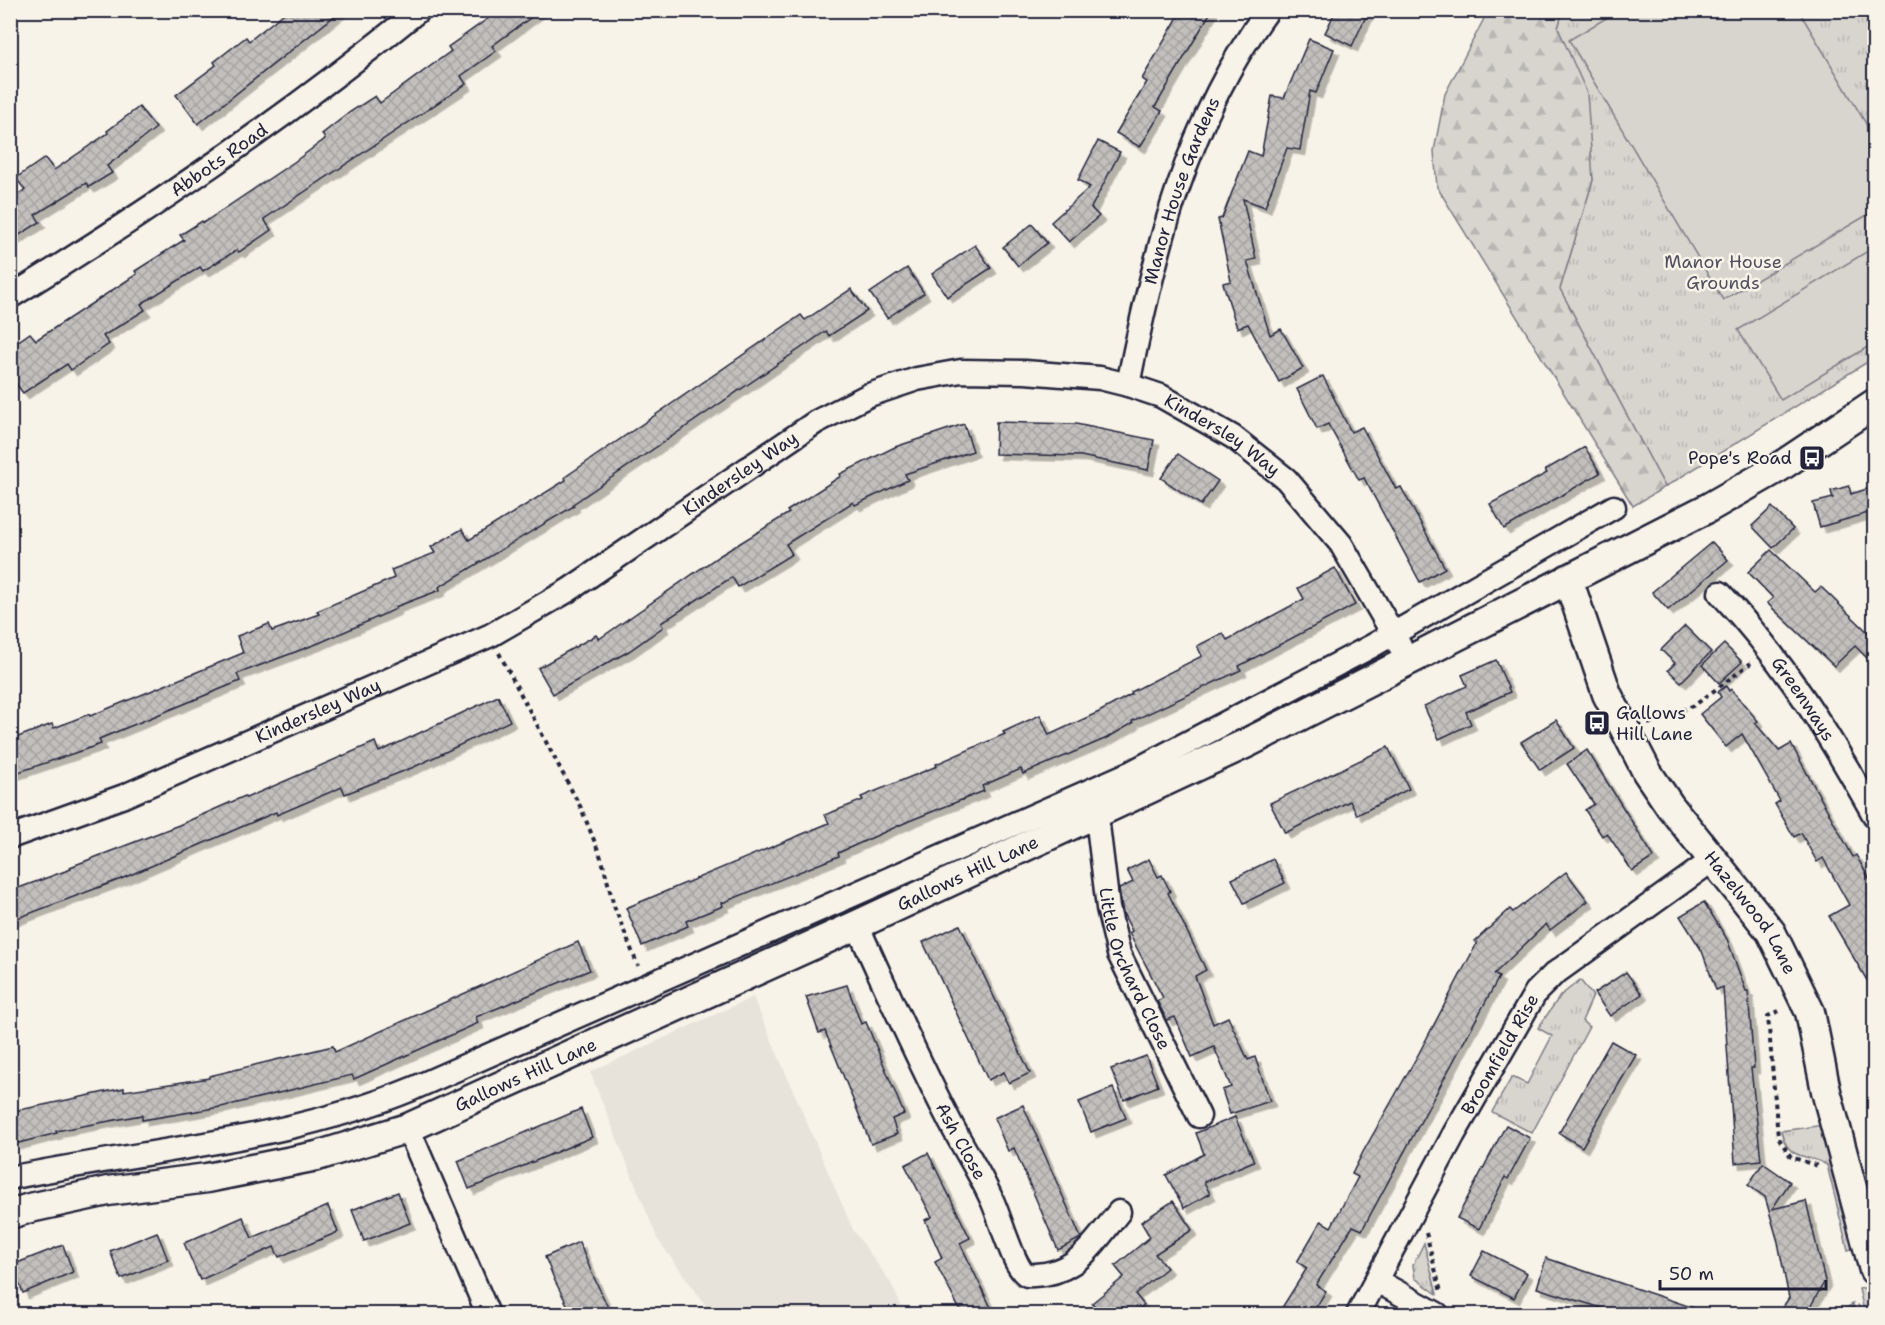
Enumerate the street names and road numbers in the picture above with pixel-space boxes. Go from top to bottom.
street label: Manor House Gardens [1138,93,1226,287]
street label: Abbots Road [166,118,272,202]
street label: Kindersley Way [1160,388,1285,482]
street label: Kindersley Way [678,426,803,521]
street label: Greenways [1766,652,1840,746]
street label: Kindersley Way [252,673,384,749]
street label: Gallows Hill Lane [893,830,1042,917]
street label: Hazelwood Lane [1699,846,1802,978]
street label: Little Orchard Close [1094,886,1176,1054]
street label: Broomfield Rise [1456,989,1544,1119]
street label: Gallows Hill Lane [451,1032,600,1117]
street label: Ash Close [930,1098,992,1184]

